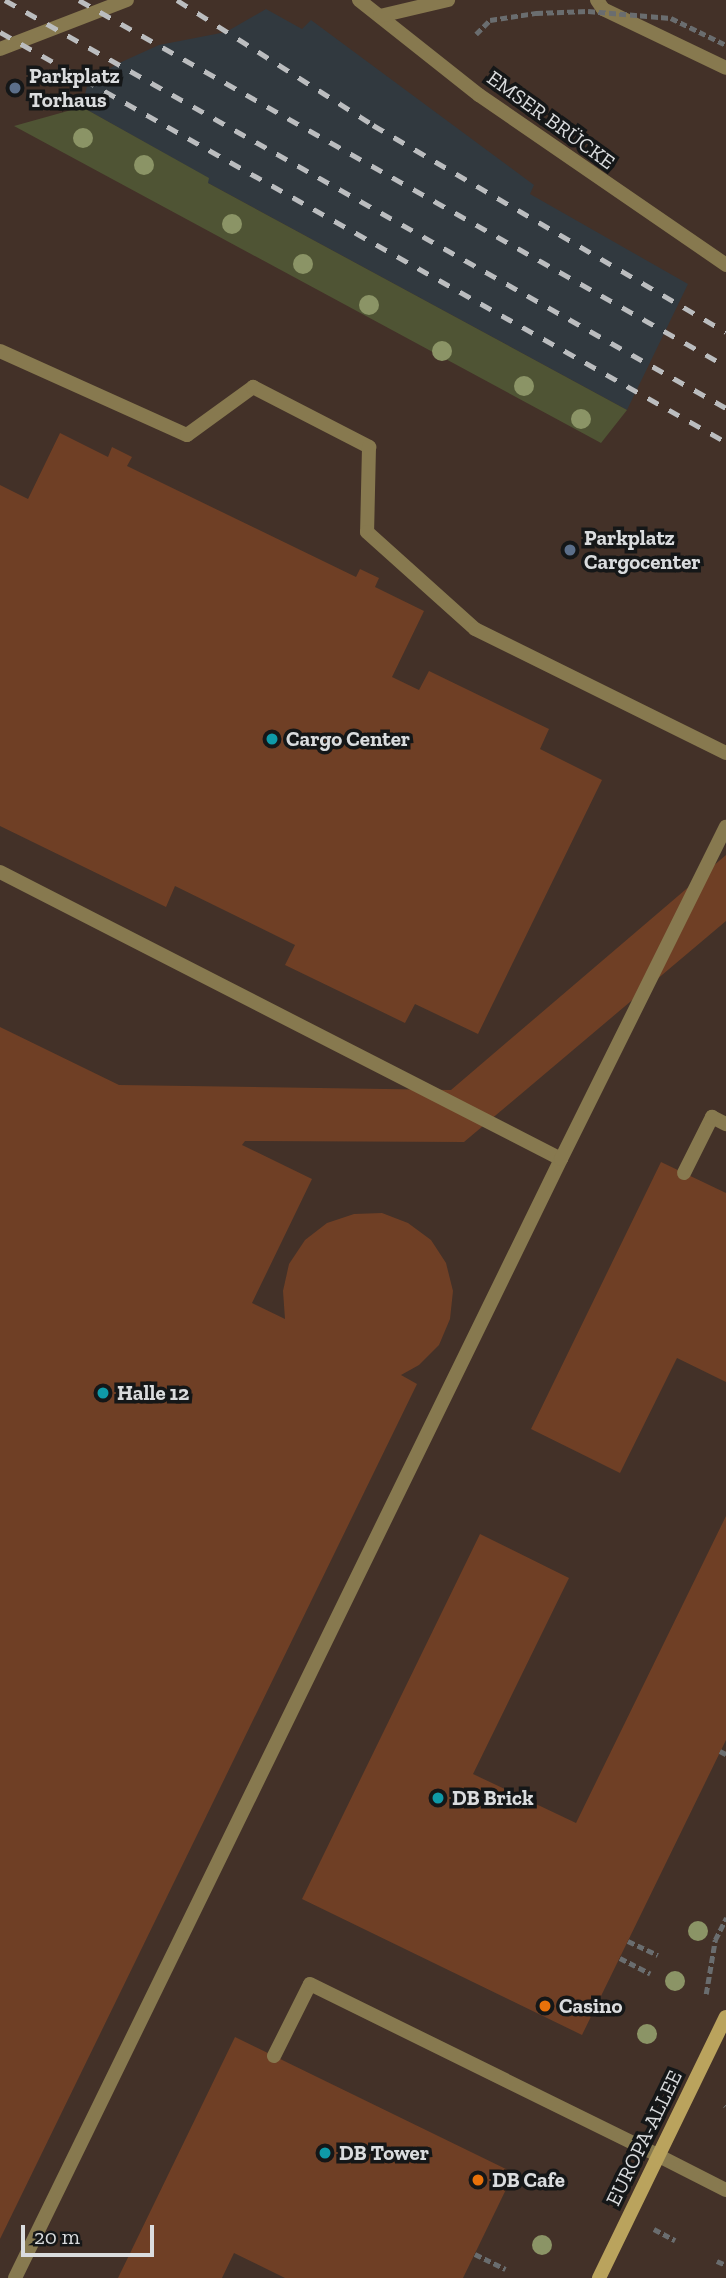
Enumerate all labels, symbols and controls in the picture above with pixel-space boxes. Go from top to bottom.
place label: Parkplatz Torhaus [29,63,120,113]
street label: EMSER BRÜCKE [482,65,620,175]
marker: Parkplatz Torhaus [7,80,23,96]
place label: Parkplatz Cargocenter [584,525,701,575]
marker: Parkplatz Cargocenter [562,542,578,558]
place label: Cargo Center [286,726,410,752]
marker: Cargo Center [264,731,280,747]
place label: Halle 12 [117,1380,189,1406]
marker: Halle 12 [95,1385,111,1401]
place label: DB Brick [452,1785,534,1811]
marker: DB Brick [430,1790,446,1806]
place label: Casino [559,1993,623,2019]
marker: Casino [537,1998,553,2014]
street label: EUROPA-ALLEE [600,2066,688,2210]
place label: DB Tower [339,2140,429,2166]
marker: DB Tower [317,2145,333,2161]
place label: DB Cafe [492,2167,565,2193]
marker: DB Cafe [470,2172,486,2188]
scale bar [24,2212,158,2256]
text: 20 m [34,2224,80,2249]

